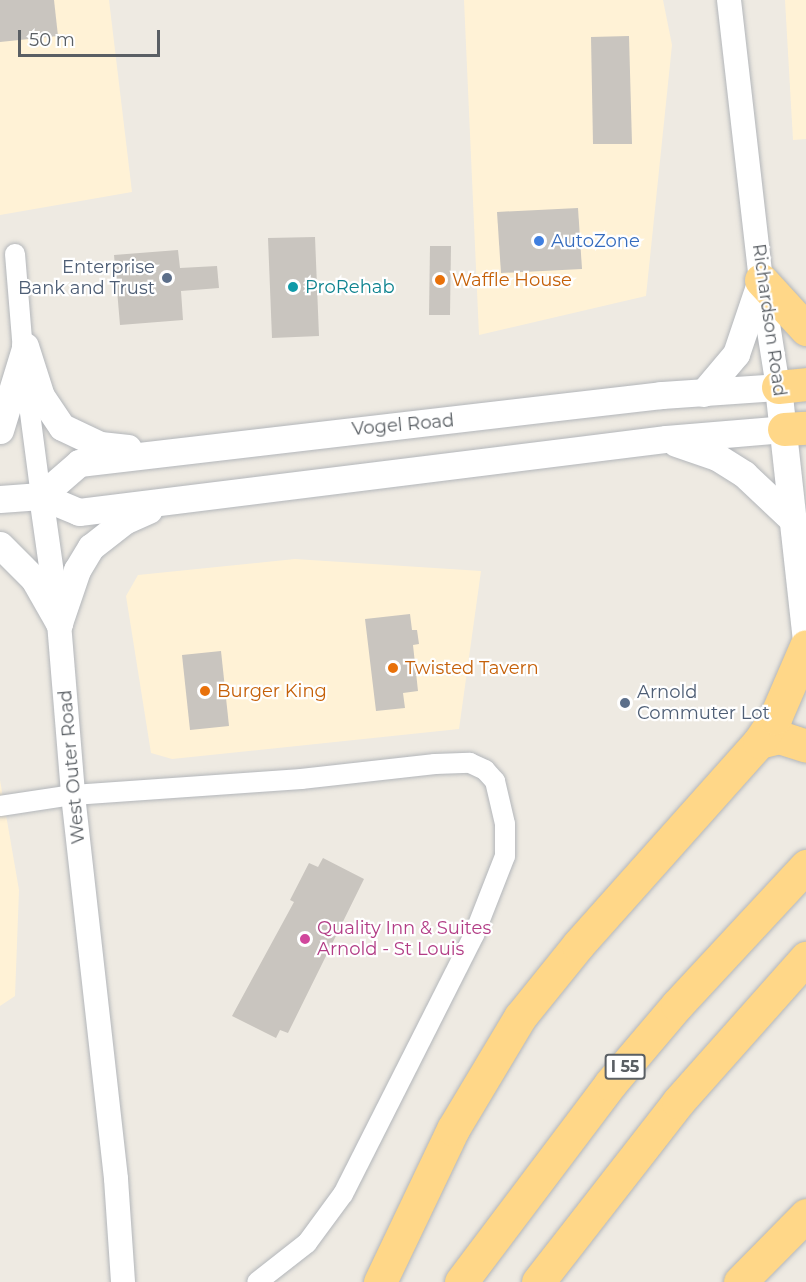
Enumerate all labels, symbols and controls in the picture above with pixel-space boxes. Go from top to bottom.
scale bar [21,18,164,56]
text: 50 m [29,29,75,51]
place label: AutoZone [551,230,640,252]
marker: AutoZone [532,234,546,248]
street label: Richardson Road [748,242,790,398]
place label: Enterprise Bank and Trust [18,257,155,300]
place label: Waffle House [452,269,572,291]
marker: Enterprise Bank and Trust [160,271,174,285]
marker: Waffle House [433,273,447,287]
place label: ProRehab [305,276,395,298]
marker: ProRehab [286,280,300,294]
street label: Vogel Road [351,410,455,440]
place label: Twisted Tavern [405,657,539,679]
marker: Twisted Tavern [386,661,400,675]
place label: Burger King [217,680,327,702]
place label: Arnold Commuter Lot [637,682,770,724]
marker: Burger King [198,684,212,698]
street label: West Outer Road [54,689,90,845]
marker: Arnold Commuter Lot [618,696,632,710]
place label: Quality Inn & Suites Arnold - St Louis [317,918,491,960]
marker: Quality Inn & Suites Arnold - St Louis [298,932,312,946]
road number: I 55 [604,1054,646,1080]

